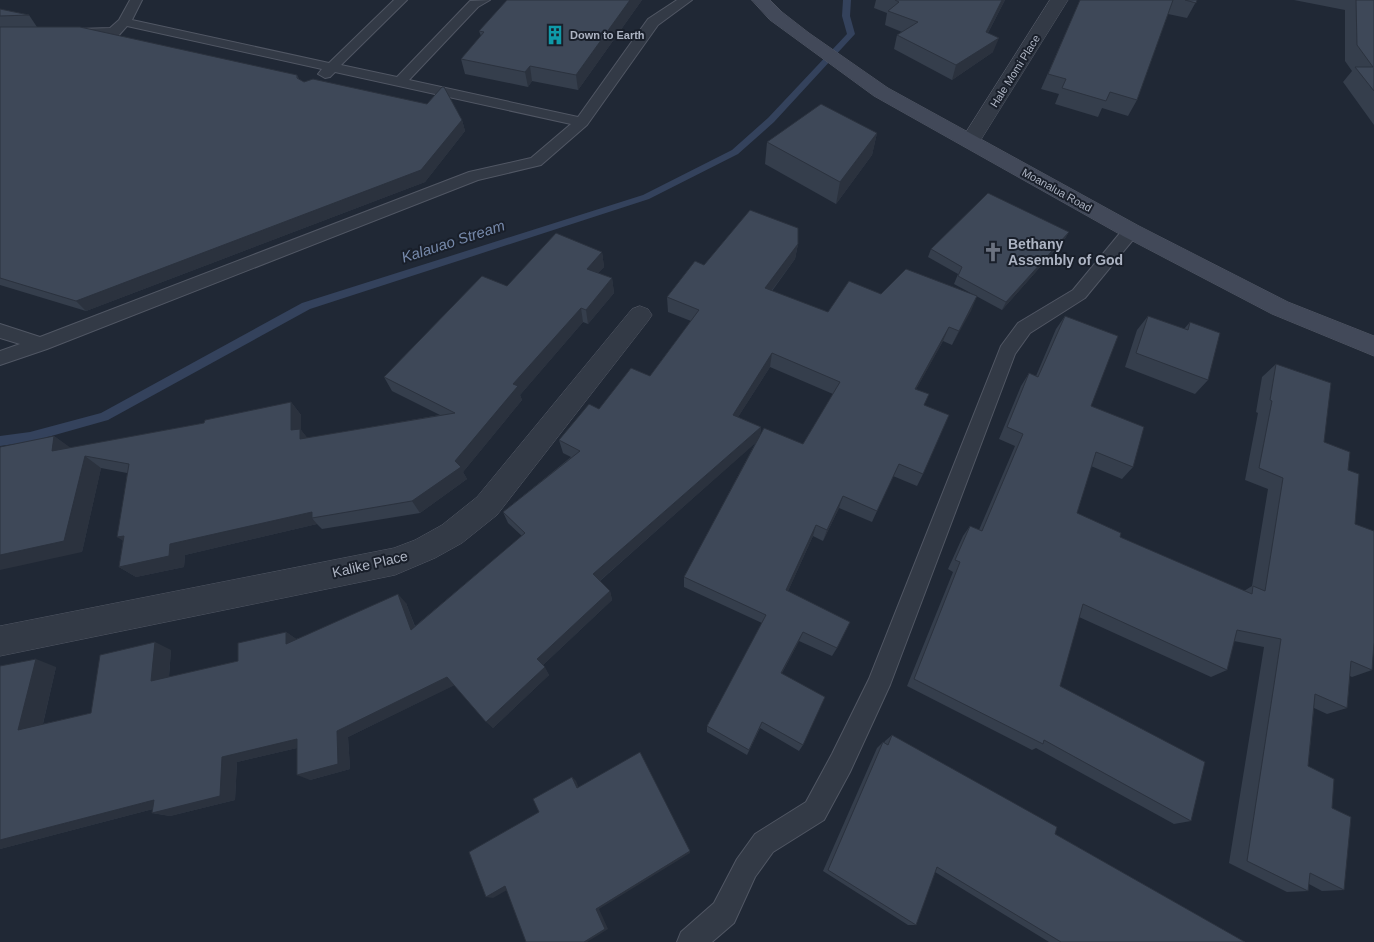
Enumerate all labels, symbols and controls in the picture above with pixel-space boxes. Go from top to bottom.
building icon: Down to Earth [544,24,566,46]
place label: Down to Earth [570,29,645,41]
street label: Hale Momi Place [988,33,1042,109]
street label: Moanalua Road [1020,166,1094,214]
water label: Kalauao Stream [399,216,507,266]
place label: Bethany Assembly of God [1008,236,1123,268]
church icon: Bethany Assembly of God [982,241,1004,263]
street label: Kalike Place [331,547,410,580]

